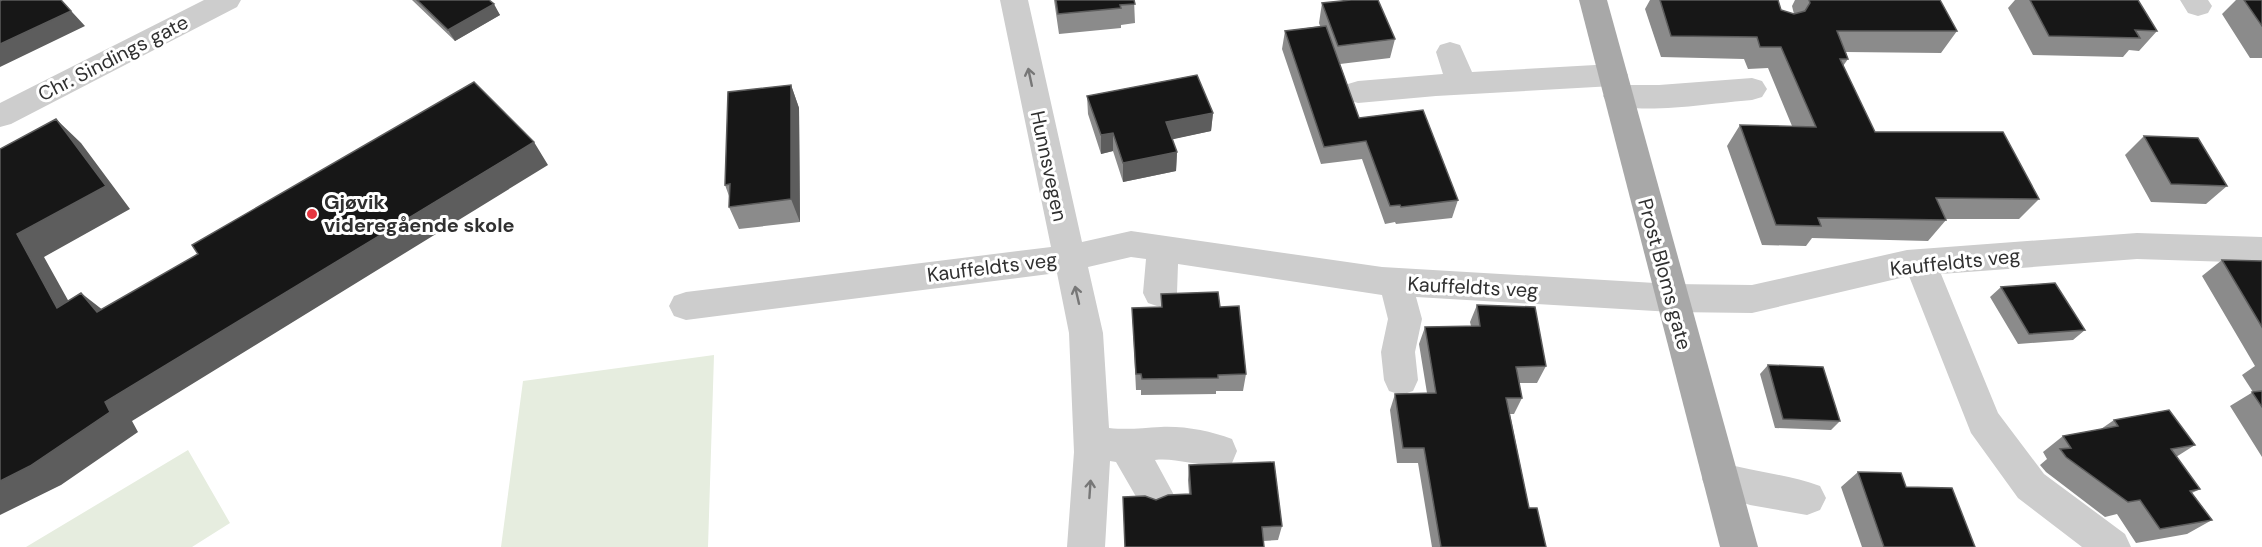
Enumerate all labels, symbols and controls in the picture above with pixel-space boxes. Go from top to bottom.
street label: Chr. Sindings gate [33,9,193,107]
one-way arrow [1023,68,1035,87]
street label: Hunnsvegen [1025,108,1073,224]
place label: Gjøvik videregående skole [324,189,515,238]
street label: Prost Bloms gate [1632,196,1698,352]
marker: Gjøvik videregående skole [305,207,319,221]
street label: Kauffeldts veg [1889,242,2021,282]
street label: Kauffeldts veg [925,246,1059,288]
street label: Kauffeldts veg [1407,271,1539,303]
one-way arrow [1071,286,1083,305]
one-way arrow [1084,479,1095,499]

